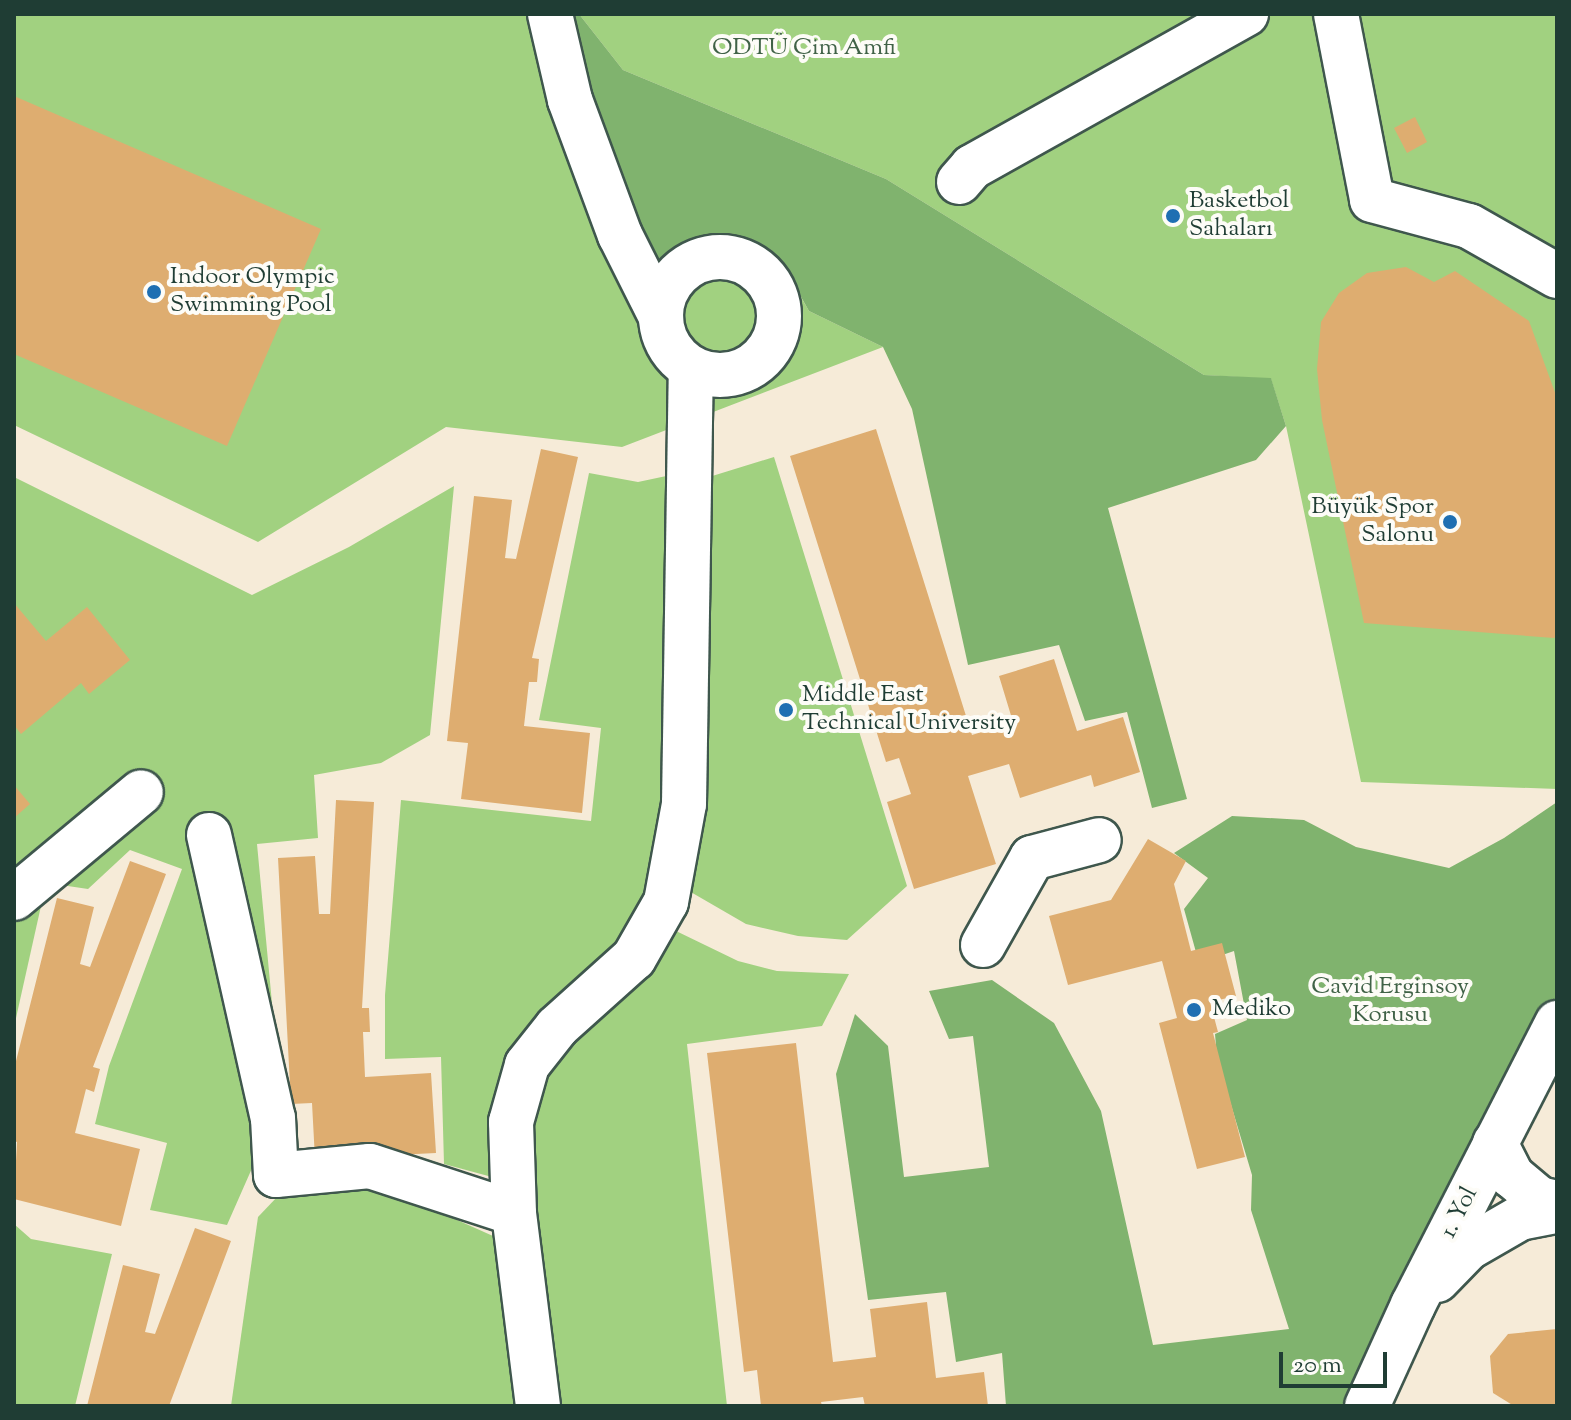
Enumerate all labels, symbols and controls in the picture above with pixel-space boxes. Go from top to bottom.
park label: ODTÜ Çim Amfi [712,35,896,63]
place label: Basketbol Sahaları [1189,188,1289,244]
marker: Basketbol Sahaları [1164,207,1182,225]
place label: Indoor Olympic Swimming Pool [170,264,335,320]
marker: Indoor Olympic Swimming Pool [145,283,163,301]
place label: Büyük Spor Salonu [1311,494,1434,550]
marker: Büyük Spor Salonu [1441,513,1459,531]
place label: Middle East Technical University [802,682,1016,738]
marker: Middle East Technical University [777,701,795,719]
park label: Cavid Erginsoy Korusu [1311,974,1469,1030]
place label: Mediko [1212,996,1291,1024]
marker: Mediko [1183,999,1205,1021]
street label: 1. Yol [1435,1183,1485,1243]
scale bar [1283,1336,1391,1386]
text: 20 m [1293,1349,1342,1383]

